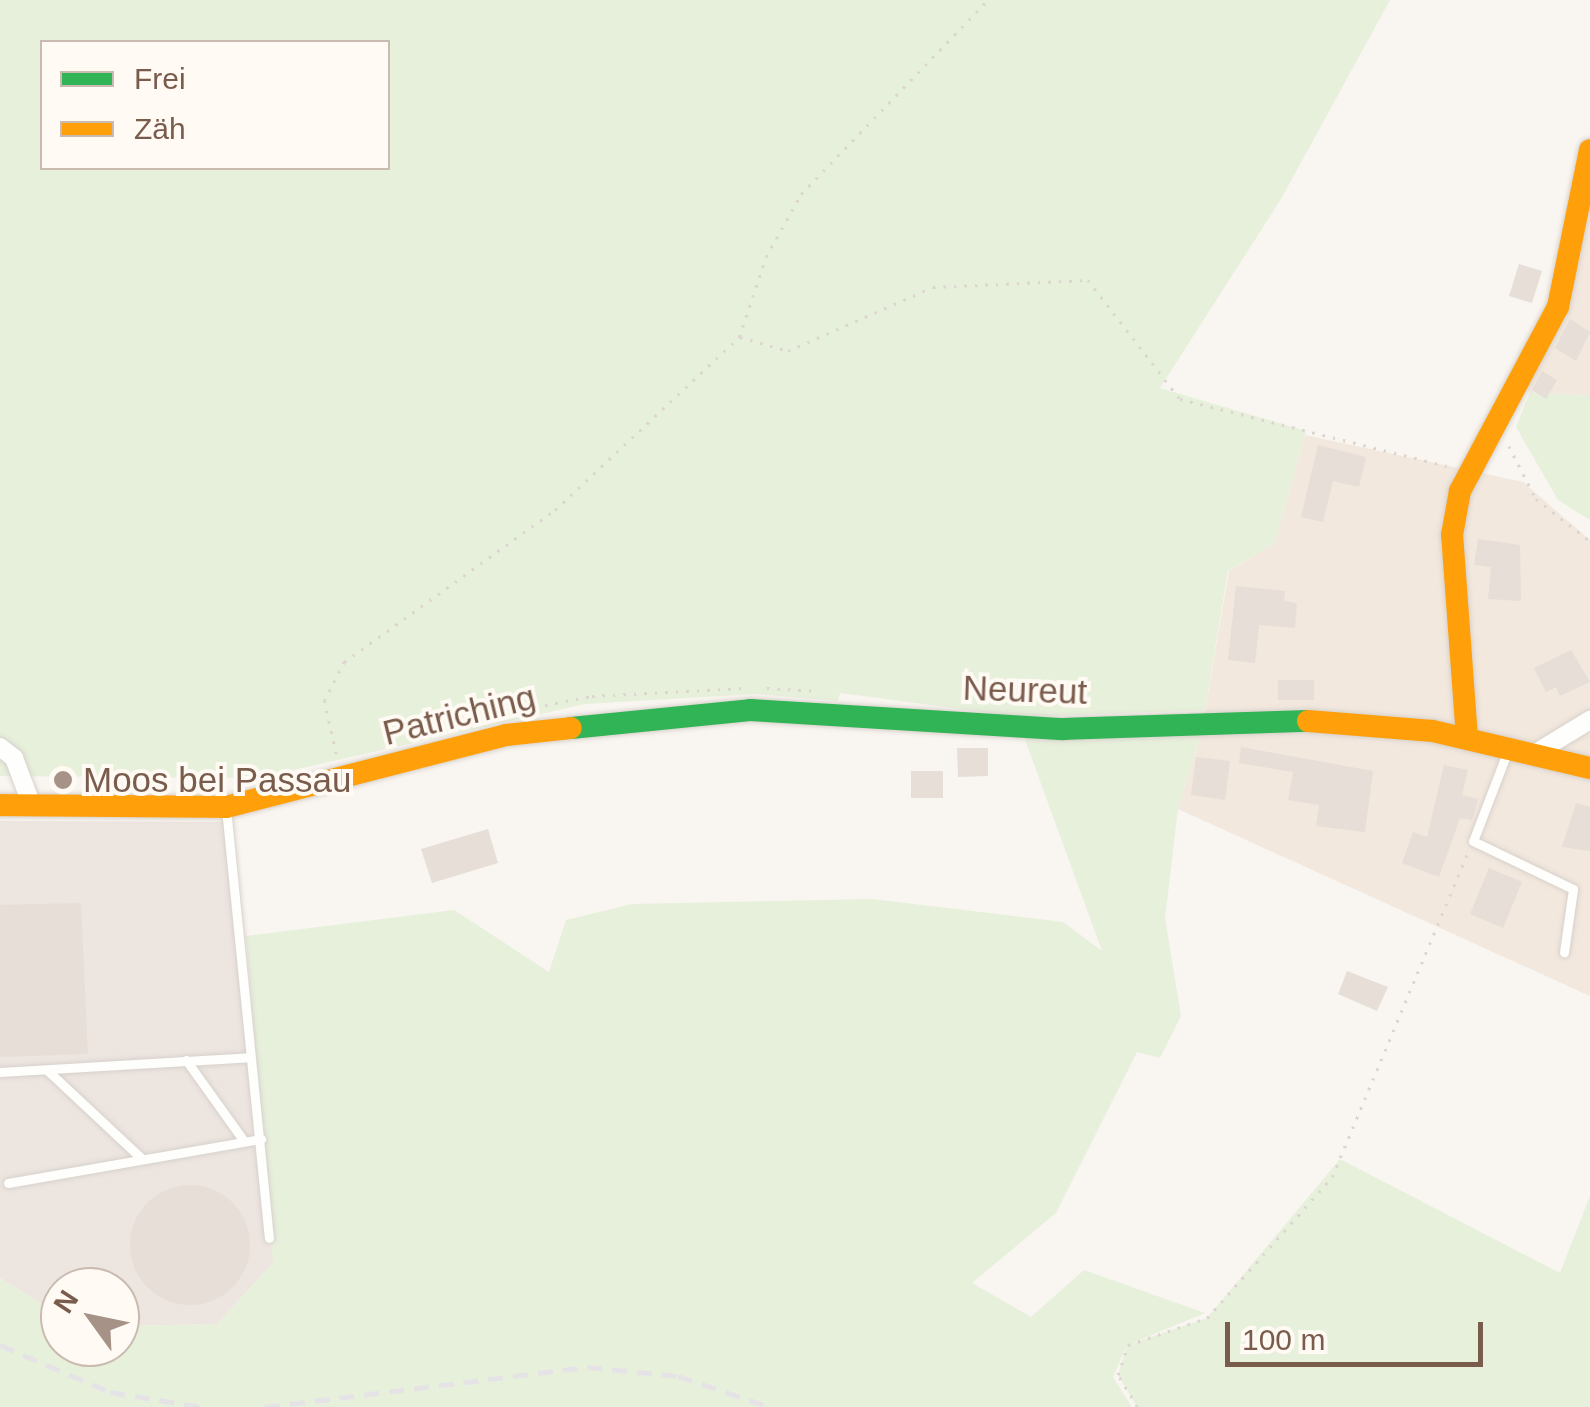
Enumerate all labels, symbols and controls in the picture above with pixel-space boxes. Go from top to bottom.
legend [40,40,390,170]
text: Frei [134,62,186,95]
text: Zäh [134,112,186,145]
street label: Neureut [962,667,1088,713]
street label: Patriching [378,676,540,754]
place label: Moos bei Passau [83,759,351,801]
marker: Moos bei Passau [52,769,74,791]
north arrow [40,1267,140,1367]
text: N [48,1285,85,1318]
scale bar [1230,1302,1488,1364]
text: 100 m [1242,1323,1325,1356]

